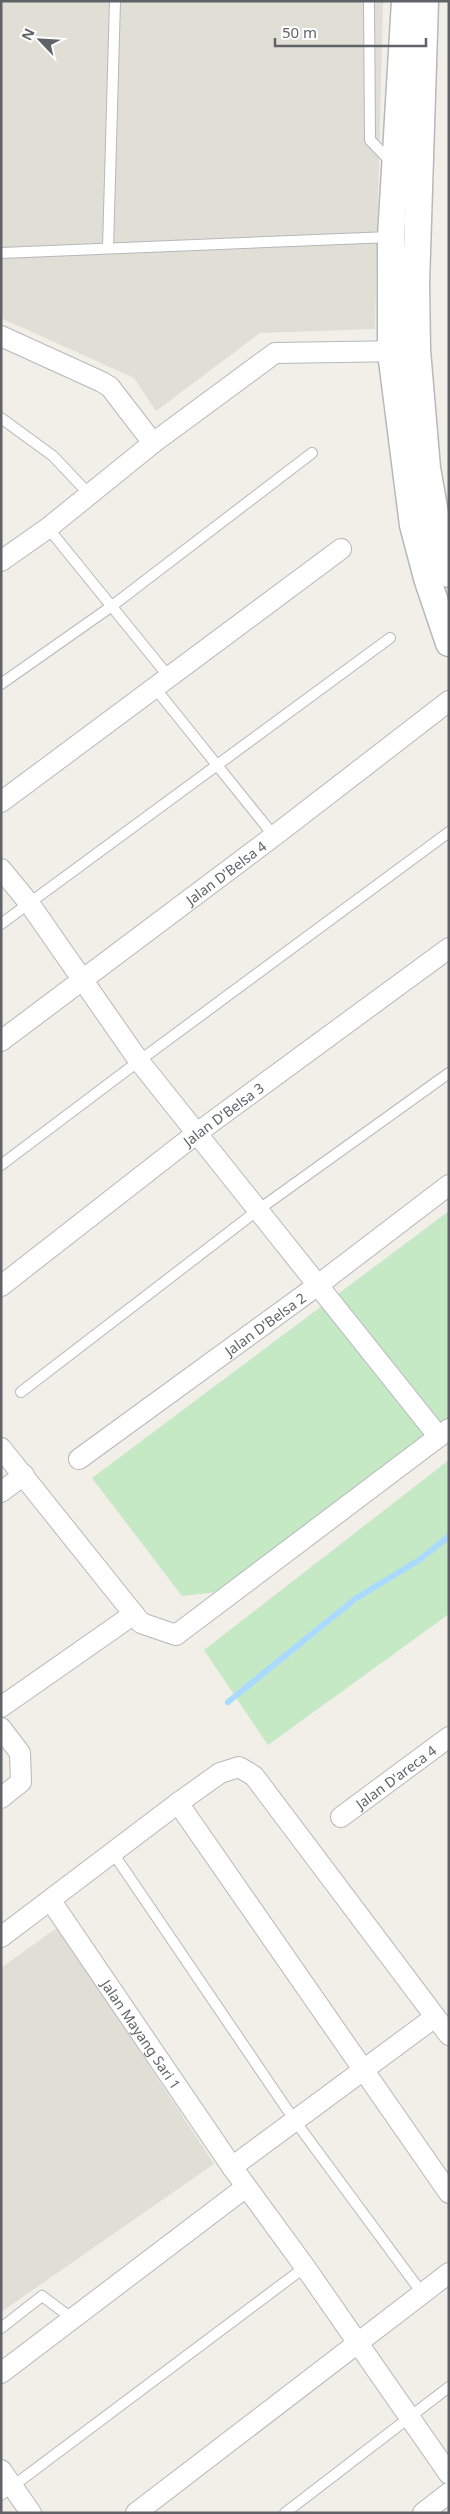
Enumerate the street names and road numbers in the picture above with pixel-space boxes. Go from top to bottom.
street label: Jalan D'Belsa 4 [180,836,270,910]
street label: Jalan D'Belsa 3 [177,1078,267,1151]
street label: Jalan D'Belsa 2 [219,1288,309,1361]
street label: Jalan D'areca 4 [350,1740,440,1814]
street label: Jalan Mayang Sari 1 [96,1974,186,2093]

